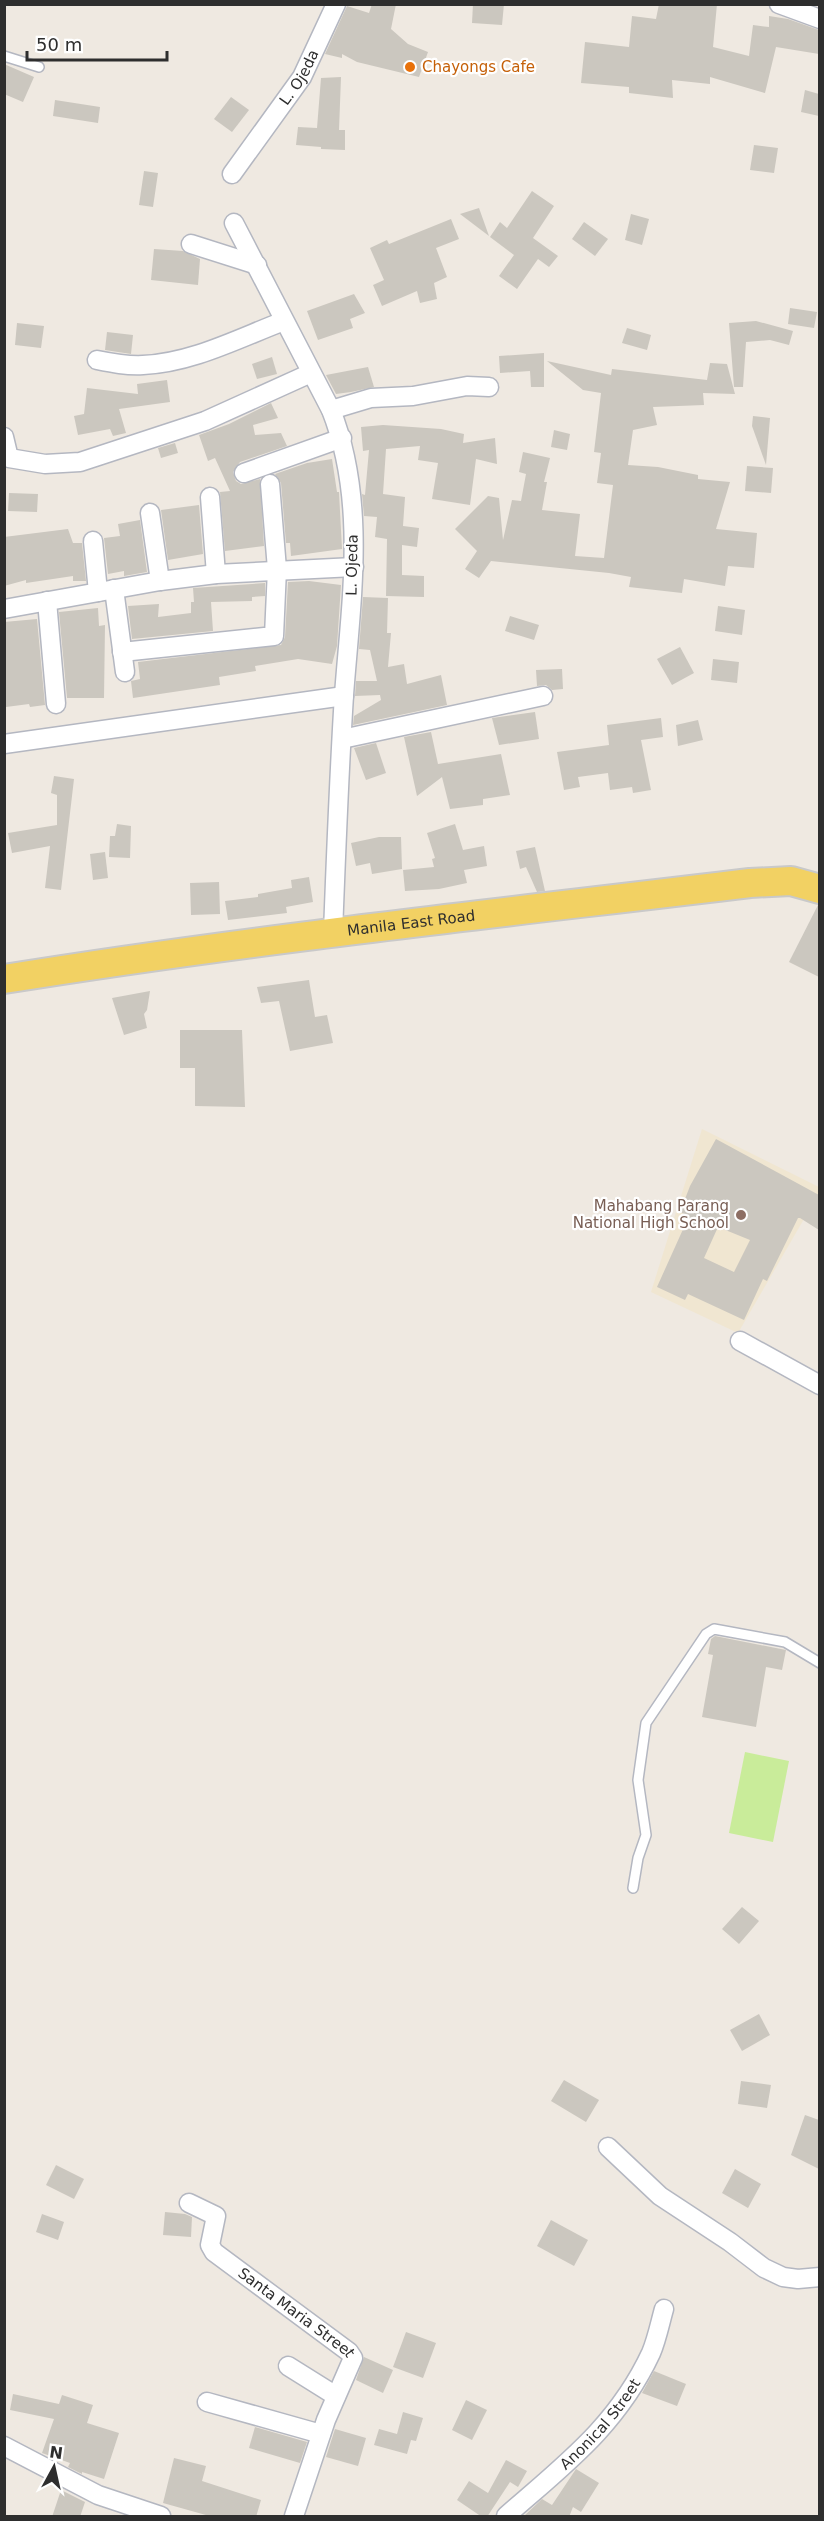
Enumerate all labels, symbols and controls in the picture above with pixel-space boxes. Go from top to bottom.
scale bar [27,24,166,62]
text: 50 m [36,34,82,55]
street label: L. Ojeda [276,47,323,109]
place label: Chayongs Cafe [422,58,535,76]
marker: Chayongs Cafe [403,60,417,74]
street label: L. Ojeda [342,534,362,596]
street label: Manila East Road [346,906,476,940]
place label: Mahabang Parang National High School [573,1197,729,1232]
marker: Mahabang Parang National High School [734,1208,748,1222]
street label: Santa Maria Street [235,2264,359,2361]
street label: Anonical Street [556,2375,644,2474]
north arrow [24,2437,84,2497]
text: N [48,2442,64,2463]

